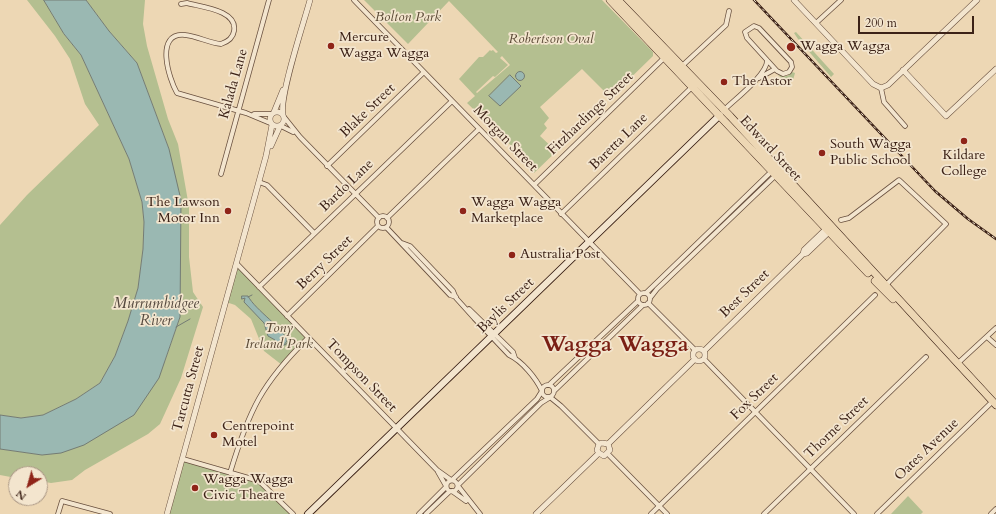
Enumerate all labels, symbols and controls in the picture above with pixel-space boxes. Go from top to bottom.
scale bar [860,8,976,34]
park label: Bolton Park [375,10,441,26]
text: 200 m [865,15,897,31]
place label: Mercure Wagga Wagga [339,30,429,62]
park label: Robertson Oval [508,32,594,48]
place label: Wagga Wagga [800,39,890,55]
marker: Mercure Wagga Wagga [326,41,336,51]
marker: Wagga Wagga [785,41,797,53]
street label: Kalada Lane [216,47,252,121]
street label: Fitzhardinge Street [545,69,637,159]
place label: The Astor [732,74,792,90]
marker: The Astor [719,77,729,87]
street label: Blake Street [337,80,399,142]
street label: Morgan Street [469,103,541,175]
street label: Baretta Lane [586,110,652,174]
street label: Edward Street [735,113,805,185]
marker: Kildare College [959,136,969,146]
place label: South Wagga Public School [830,137,911,170]
marker: South Wagga Public School [817,148,827,158]
place label: Kildare College [941,148,987,180]
street label: Bardo Lane [317,156,377,216]
place label: The Lawson Motor Inn [146,195,220,228]
place label: Wagga Wagga Marketplace [471,195,561,228]
marker: The Lawson Motor Inn [223,206,233,216]
marker: Wagga Wagga Marketplace [458,206,468,216]
street label: Berry Street [294,232,356,294]
place label: Australia Post [520,247,600,263]
marker: Australia Post [507,250,517,260]
street label: Best Street [717,266,773,322]
street label: Baylis Street [474,275,538,337]
water label: Murrumbidgee River [113,296,199,331]
park label: Tony Ireland Park [245,321,313,354]
district label: Wagga Wagga [541,333,689,359]
street label: Tompson Street [322,336,400,416]
street label: Tarcutta Street [170,344,208,434]
street label: Fox Street [728,370,782,424]
street label: Thorne Street [802,393,872,463]
street label: Oates Avenue [891,415,963,485]
place label: Centrepoint Motel [222,419,294,452]
marker: Centrepoint Motel [209,430,219,440]
north arrow [8,466,48,506]
place label: Wagga Wagga Civic Theatre [203,472,293,504]
marker: Wagga Wagga Civic Theatre [190,483,200,493]
text: N [13,486,29,504]

